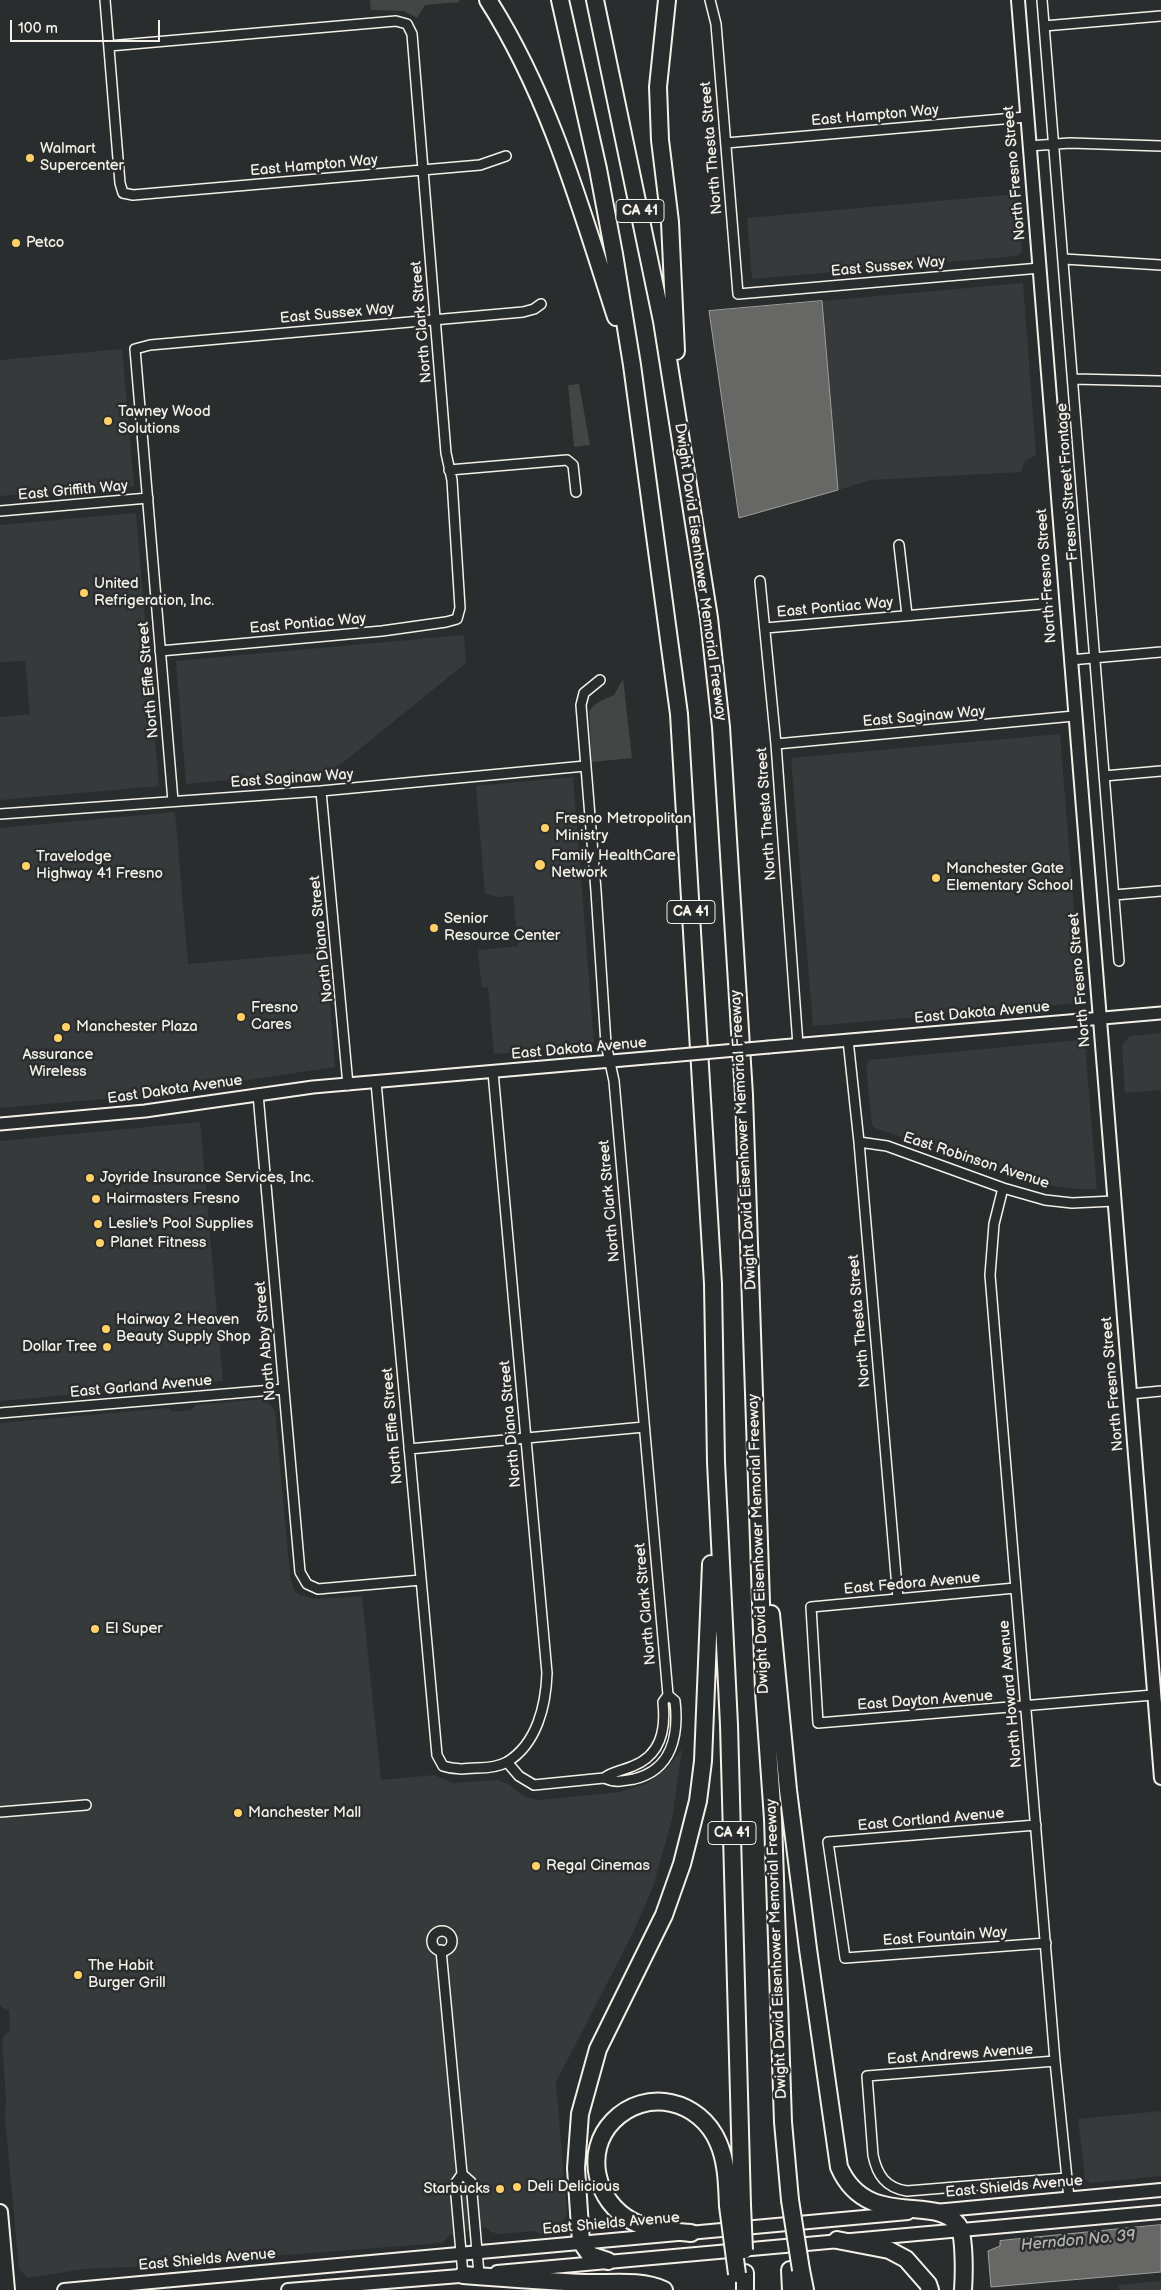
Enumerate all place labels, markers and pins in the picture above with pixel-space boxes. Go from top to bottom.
place label: Walmart Supercenter [40,140,124,175]
marker: Walmart Supercenter [24,152,36,164]
place label: Petco [26,234,64,252]
marker: Petco [10,237,22,249]
place label: Tawney Wood Solutions [118,403,210,438]
marker: Tawney Wood Solutions [102,415,114,427]
place label: United Refrigeration, Inc. [94,575,214,610]
marker: United Refrigeration, Inc. [78,587,90,599]
place label: Fresno Metropolitan Ministry [555,810,692,845]
marker: Fresno Metropolitan Ministry [539,822,551,834]
place label: Family HealthCare Network [551,847,676,882]
place label: Travelodge Highway 41 Fresno [36,848,163,883]
marker: Family HealthCare Network [533,858,547,872]
marker: Travelodge Highway 41 Fresno [20,860,32,872]
place label: Manchester Gate Elementary School [946,860,1073,895]
marker: Manchester Gate Elementary School [930,872,942,884]
place label: Senior Resource Center [444,910,560,945]
marker: Senior Resource Center [428,922,440,934]
place label: Fresno Cares [251,999,298,1034]
marker: Fresno Cares [235,1011,247,1023]
place label: Manchester Plaza [76,1018,198,1036]
marker: Manchester Plaza [60,1021,72,1033]
marker: Assurance Wireless [52,1032,64,1044]
place label: Assurance Wireless [23,1046,93,1081]
place label: Joyride Insurance Services, Inc. [100,1169,314,1187]
marker: Joyride Insurance Services, Inc. [84,1172,96,1184]
place label: Hairmasters Fresno [106,1190,240,1208]
marker: Hairmasters Fresno [90,1193,102,1205]
place label: Leslie's Pool Supplies [108,1215,253,1233]
marker: Leslie's Pool Supplies [92,1218,104,1230]
place label: Planet Fitness [110,1234,206,1252]
marker: Planet Fitness [94,1237,106,1249]
place label: Hairway 2 Heaven Beauty Supply Shop [116,1311,251,1346]
marker: Hairway 2 Heaven Beauty Supply Shop [100,1323,112,1335]
place label: Dollar Tree [22,1338,97,1356]
marker: Dollar Tree [101,1341,113,1353]
place label: El Super [105,1620,163,1638]
marker: El Super [89,1623,101,1635]
place label: Manchester Mall [248,1804,361,1822]
marker: Manchester Mall [232,1807,244,1819]
place label: Regal Cinemas [546,1857,650,1875]
marker: Regal Cinemas [530,1860,542,1872]
place label: The Habit Burger Grill [88,1957,166,1992]
marker: The Habit Burger Grill [72,1969,84,1981]
place label: Deli Delicious [527,2178,620,2196]
place label: Starbucks [423,2180,490,2198]
marker: Deli Delicious [511,2181,523,2193]
marker: Starbucks [494,2183,506,2195]

